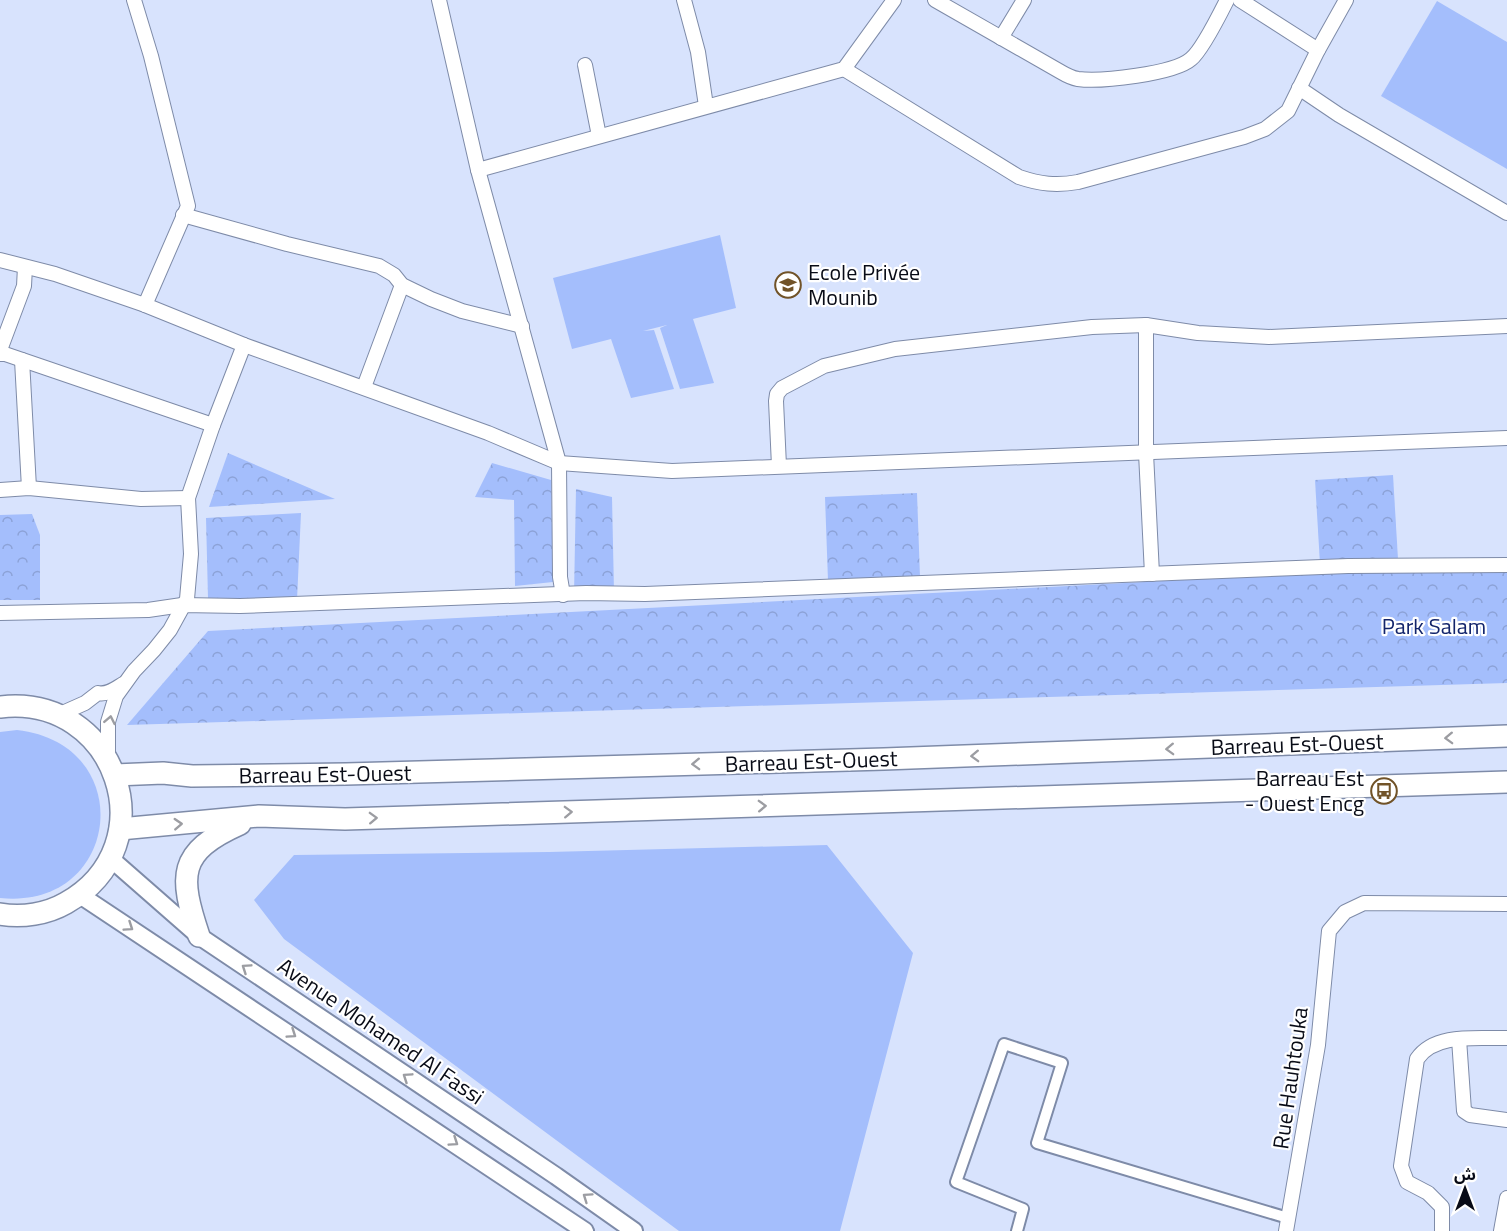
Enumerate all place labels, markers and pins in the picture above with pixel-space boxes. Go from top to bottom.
place label: Ecole Privée Mounib [808,255,920,314]
school or university icon: Ecole Privée Mounib [773,270,803,300]
place label: Barreau Est - Ouest Encg [1245,761,1364,820]
bus stop icon: Barreau Est - Ouest Encg [1369,776,1399,806]

